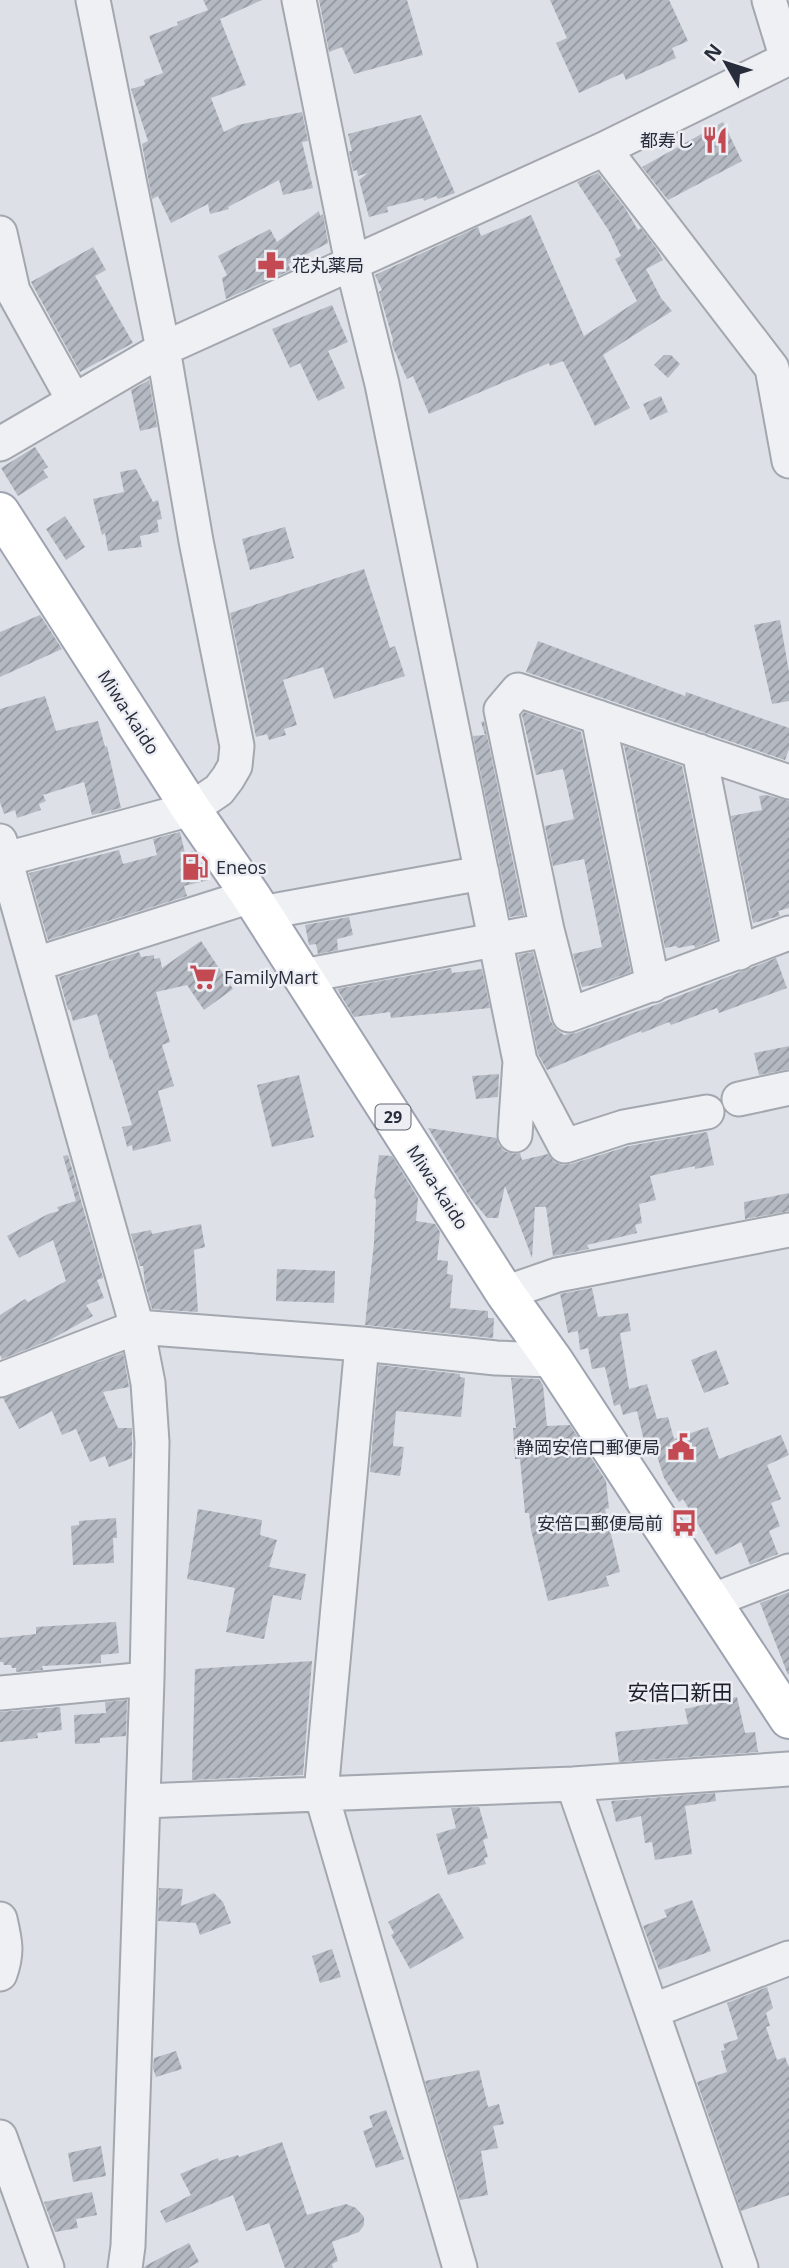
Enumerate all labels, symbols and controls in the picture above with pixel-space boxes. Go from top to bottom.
north arrow [691,28,761,98]
text: N [698,38,728,66]
restaurant icon: 都寿し [700,125,730,155]
place label: 都寿し [640,128,694,152]
pharmacy icon: 花丸薬局 [256,250,286,280]
place label: 花丸薬局 [292,253,364,277]
street label: Miwa-kaido [93,665,165,759]
fuel station icon: Eneos [180,852,210,882]
place label: Eneos [216,855,267,879]
supermarket icon: FamilyMart [188,962,218,992]
place label: FamilyMart [224,965,318,989]
road number: 29 [376,1105,410,1130]
street label: Miwa-kaido [402,1140,474,1234]
public building icon: 静岡安倍口郵便局 [666,1432,696,1462]
place label: 静岡安倍口郵便局 [516,1435,660,1459]
bus stop icon: 安倍口郵便局前 [669,1508,699,1538]
place label: 安倍口郵便局前 [537,1511,663,1535]
district label: 安倍口新田 [628,1678,733,1706]

